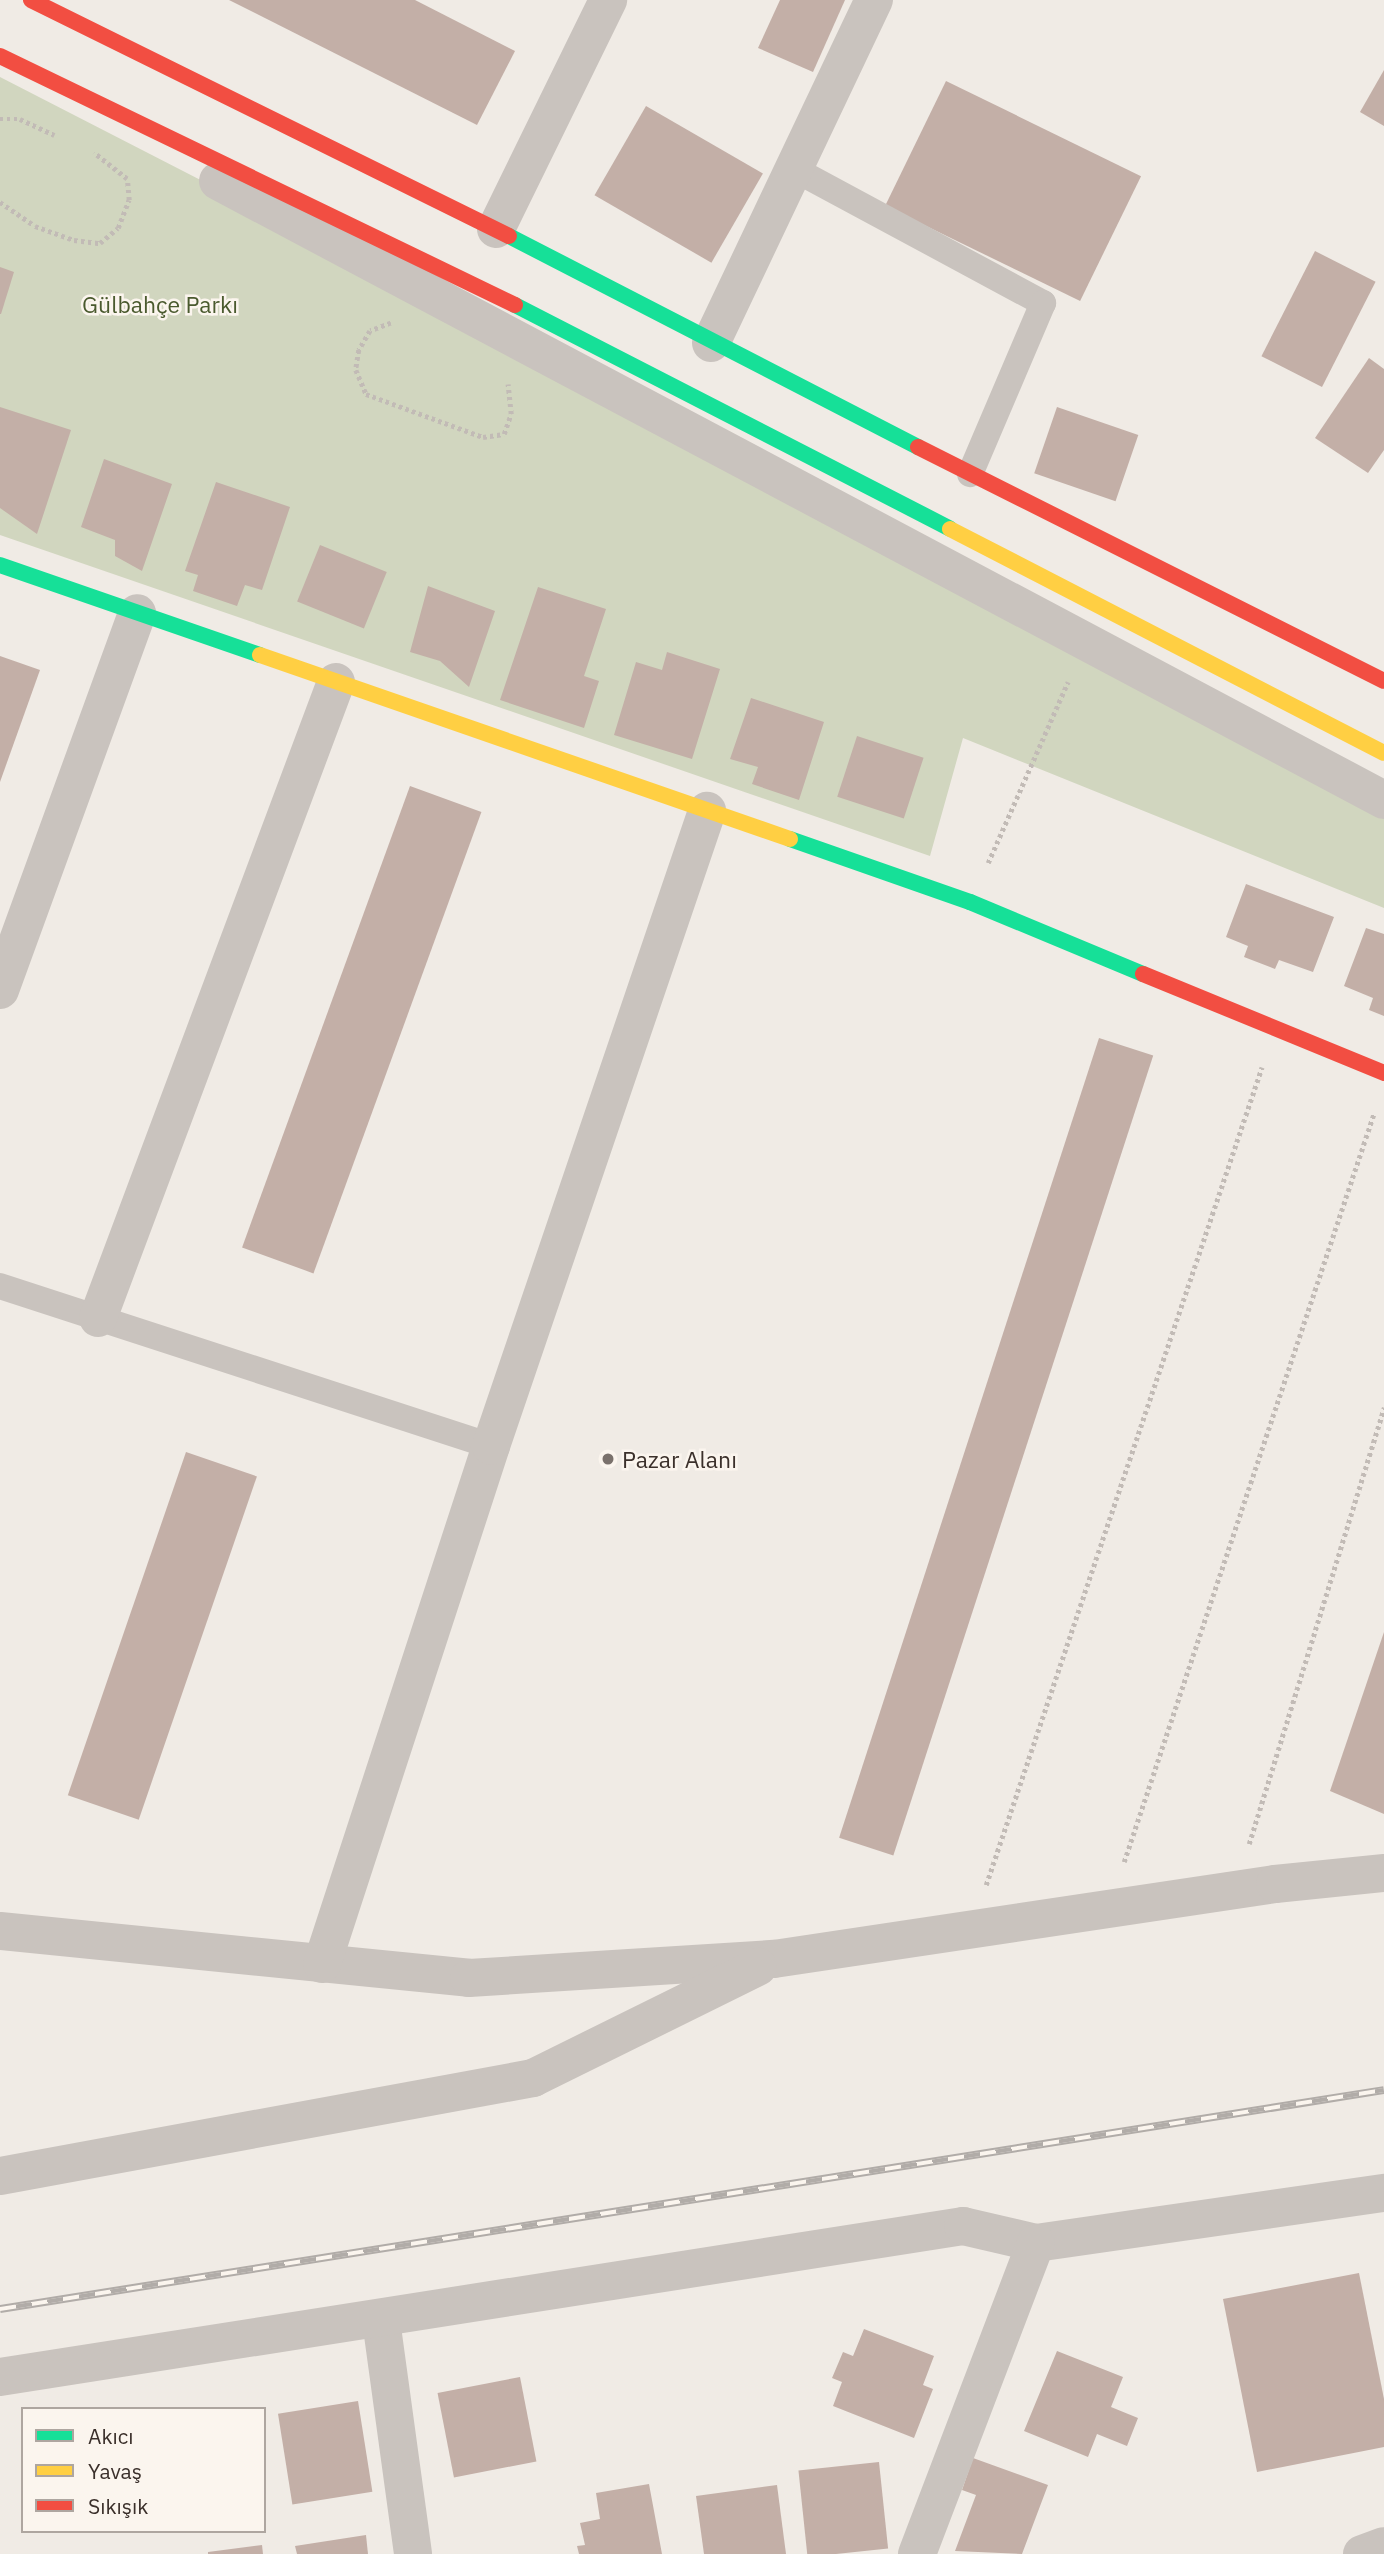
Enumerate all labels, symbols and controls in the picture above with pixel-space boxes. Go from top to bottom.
park label: Gülbahçe Parkı [82,290,238,318]
place label: Pazar Alanı [622,1445,737,1473]
marker: Pazar Alanı [600,1451,616,1467]
legend [21,2407,266,2533]
text: Akıcı [88,2422,134,2450]
text: Yavaş [88,2457,142,2485]
text: Sıkışık [88,2492,148,2520]

